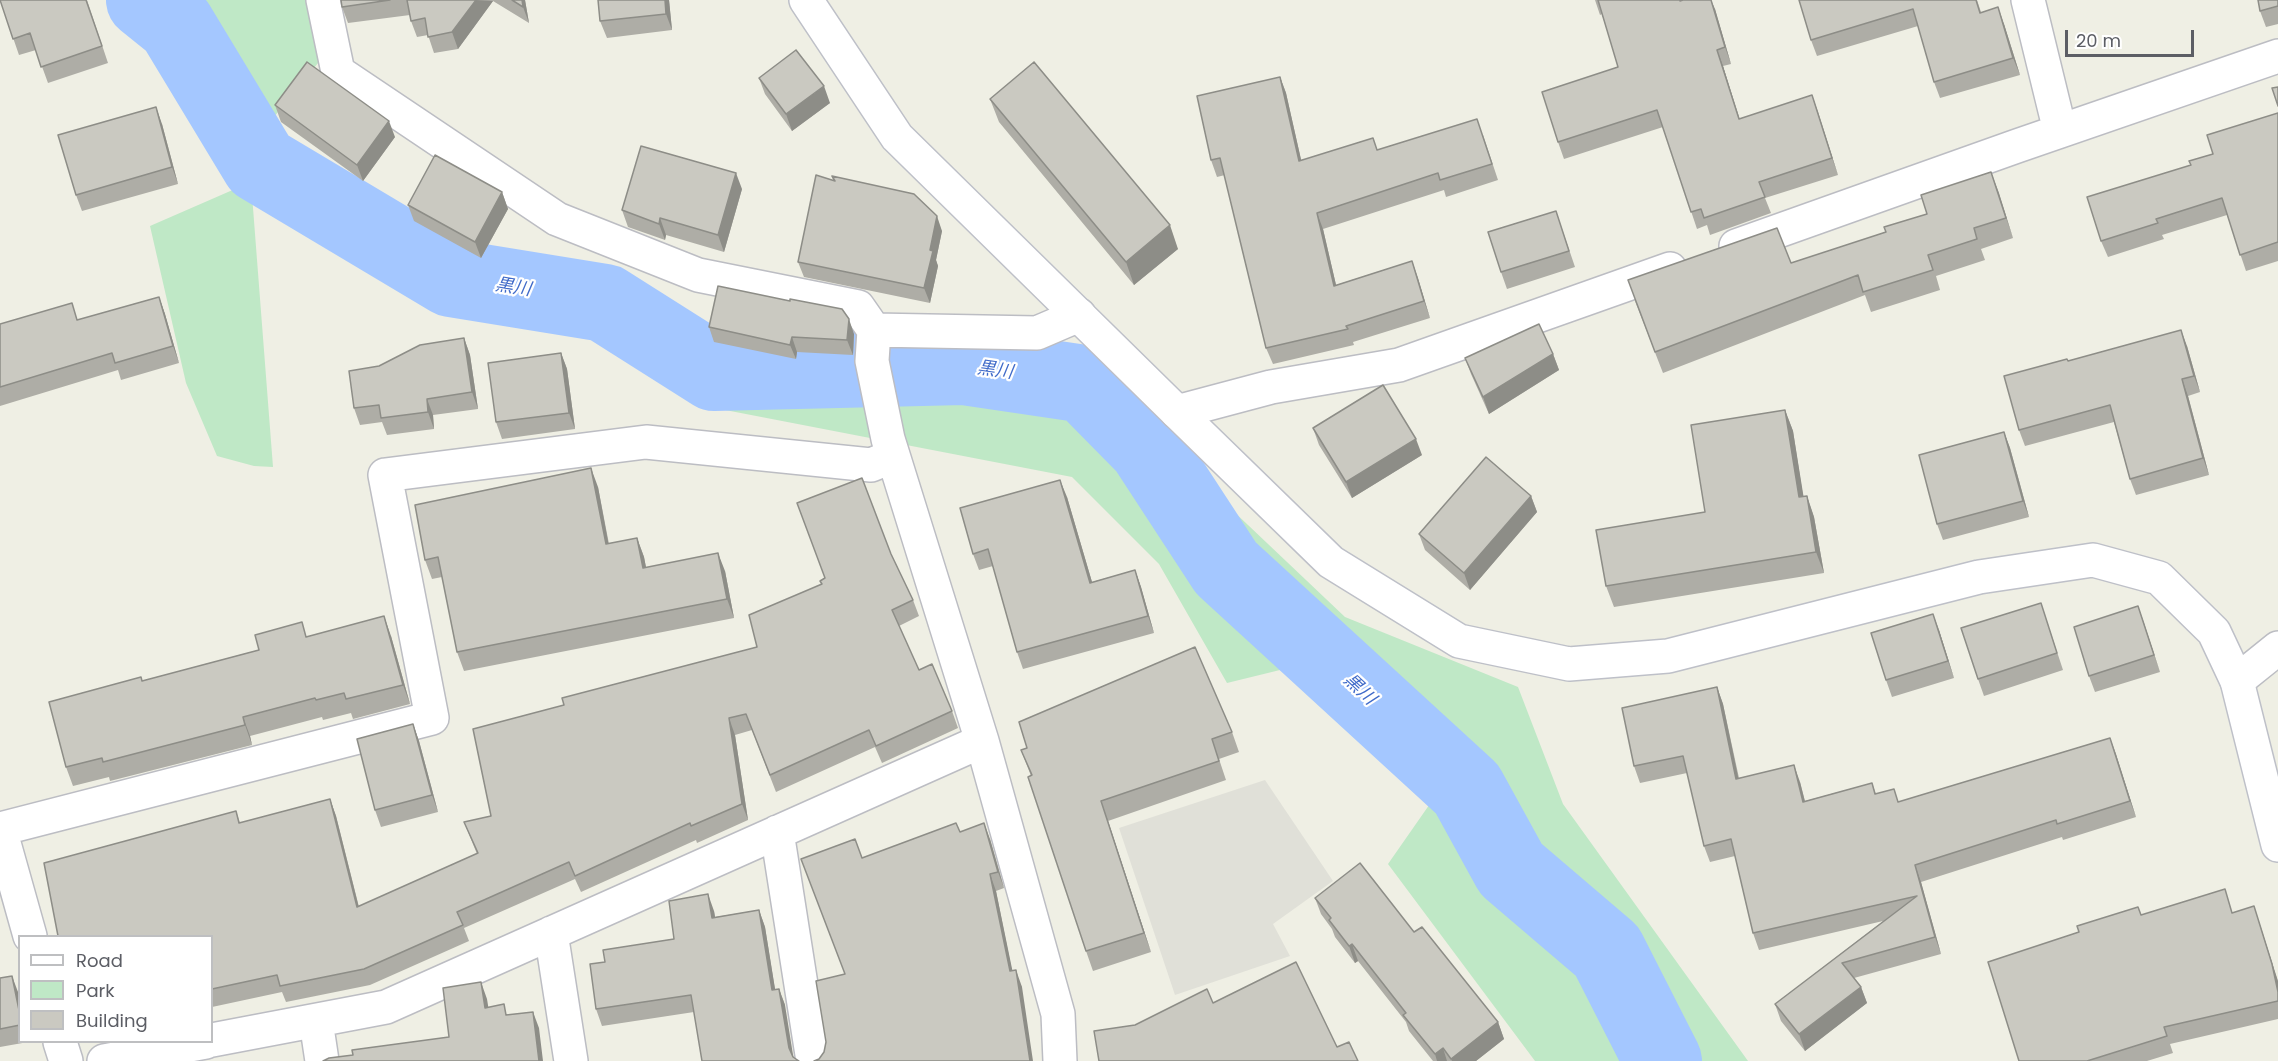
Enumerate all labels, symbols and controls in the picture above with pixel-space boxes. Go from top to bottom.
scale bar [2068,18,2197,56]
text: 20 m [2076,28,2121,53]
water label: 黒川 [494,275,532,301]
water label: 黒川 [976,358,1014,384]
water label: 黒川 [1338,670,1380,710]
legend [18,935,213,1043]
text: Road [76,948,123,973]
text: Park [76,978,115,1003]
text: Building [76,1008,148,1033]

